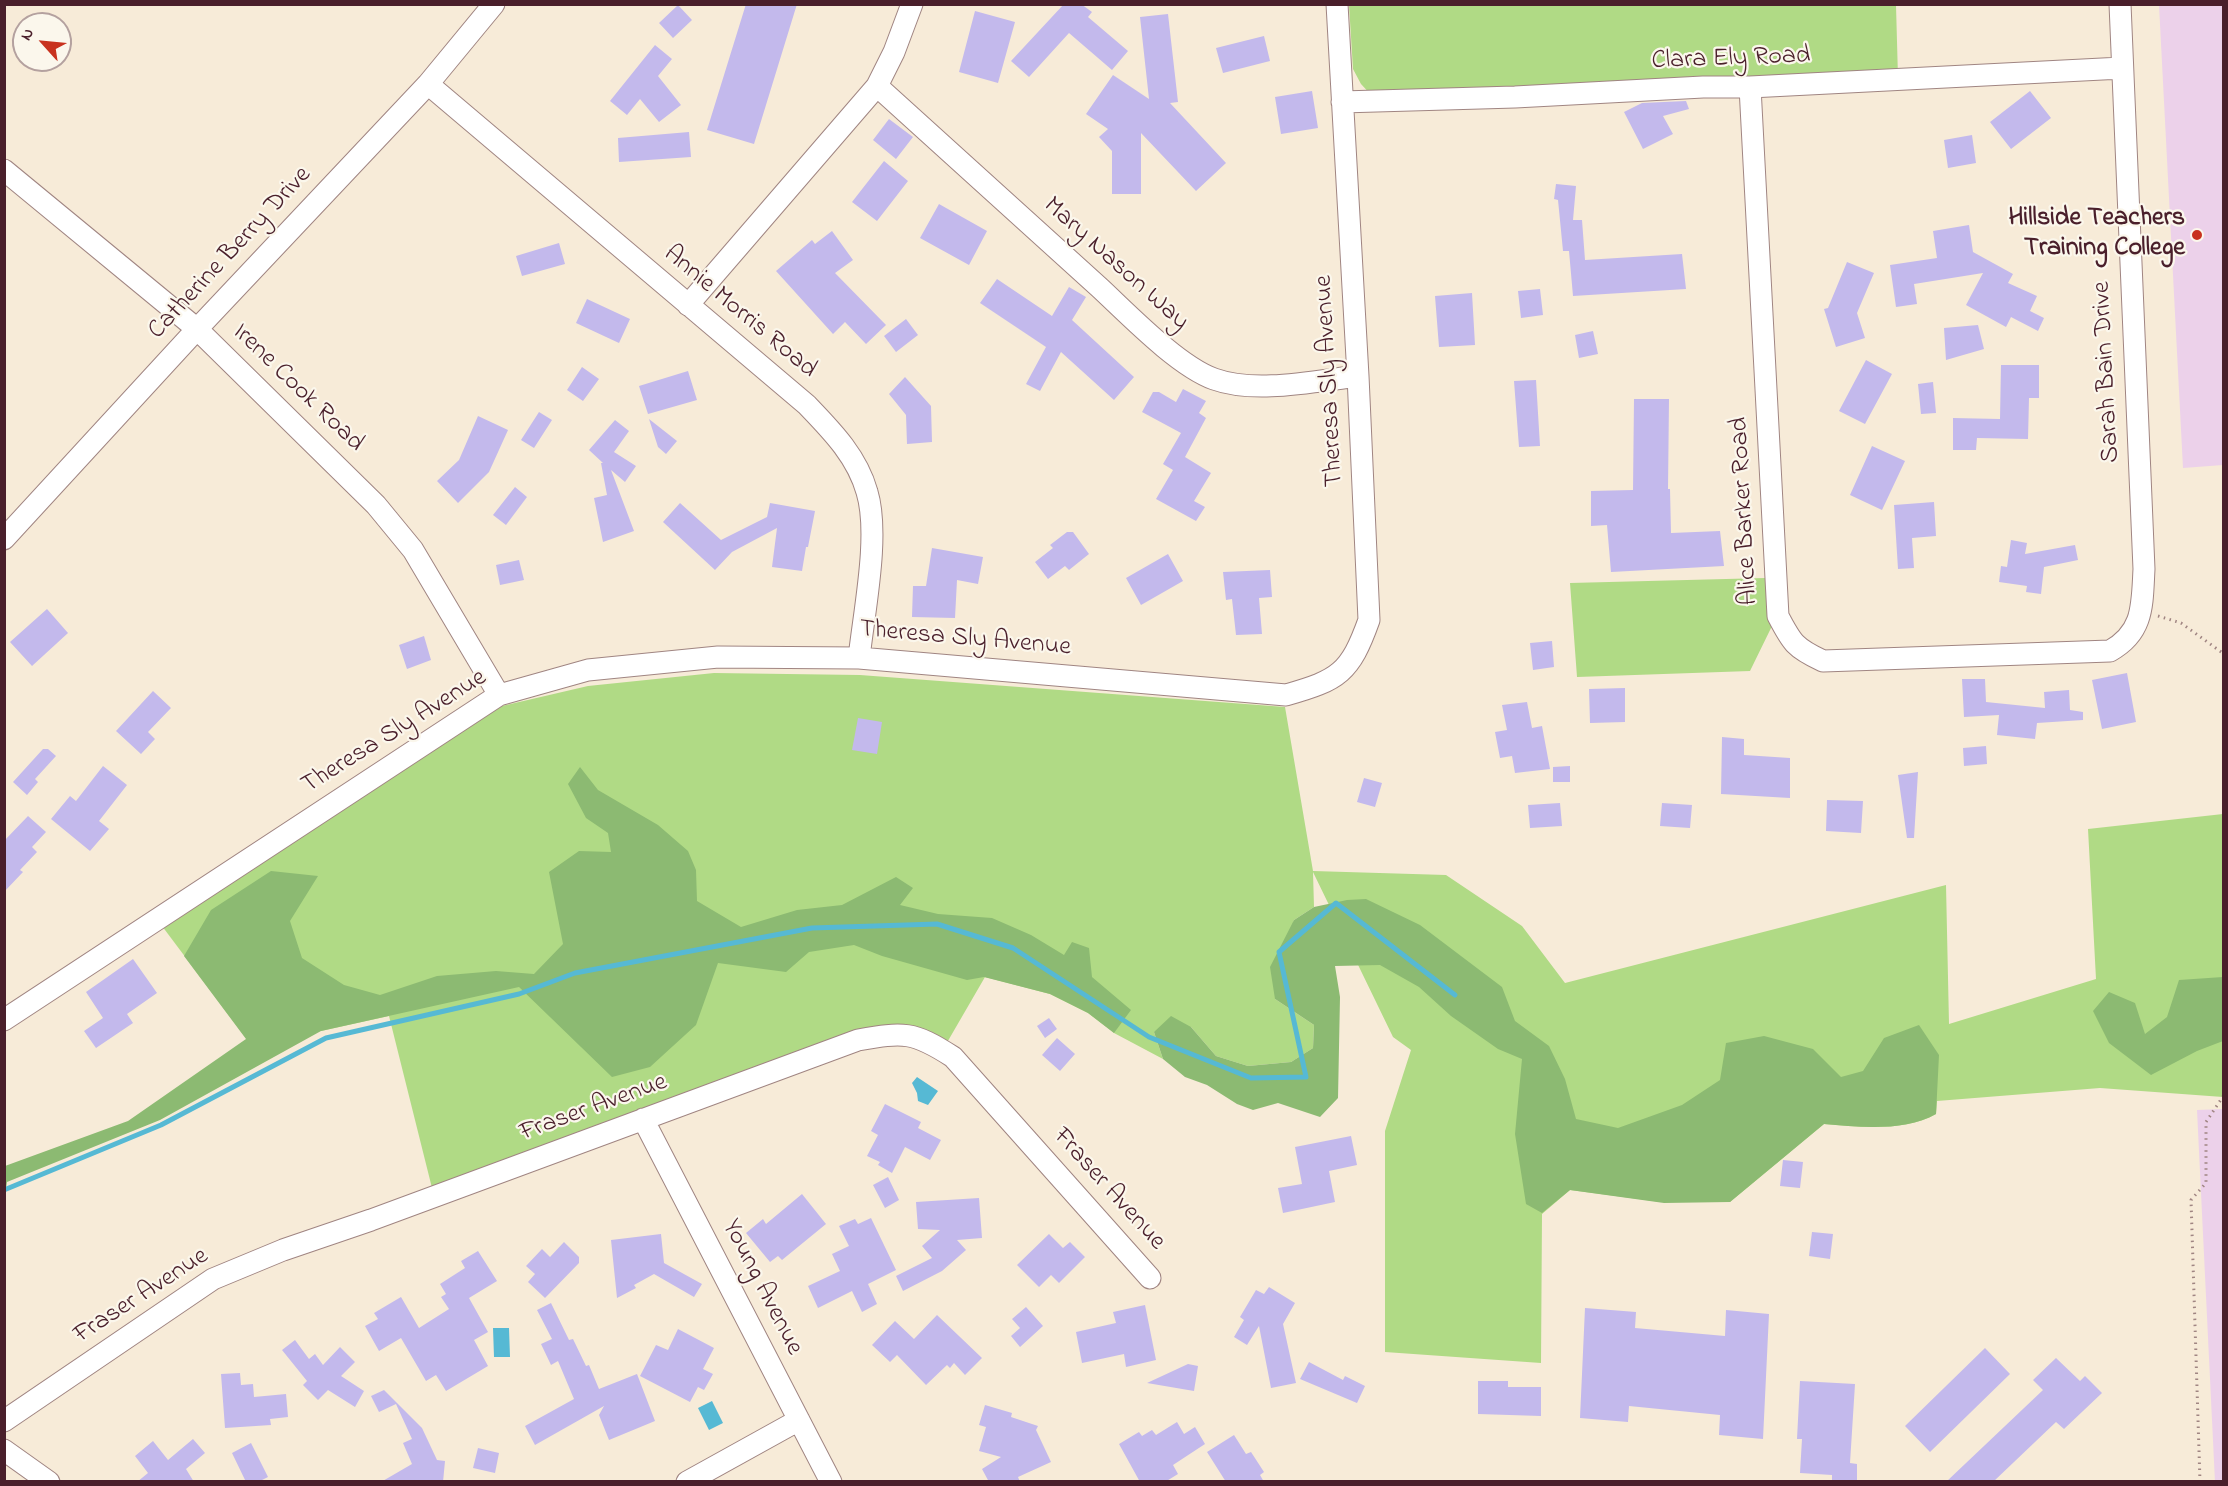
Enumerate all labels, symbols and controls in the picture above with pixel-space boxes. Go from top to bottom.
north arrow [12,12,72,72]
text: N [15,24,41,45]
street label: Clara Ely Road [1651,42,1811,78]
street label: Catherine Berry Drive [143,161,319,347]
street label: Mary Nason Way [1036,191,1194,339]
place label: Hillside Teachers Training College [2008,204,2185,266]
marker: Hillside Teachers Training College [2190,228,2204,242]
street label: Annie Morris Road [656,240,822,386]
street label: Theresa Sly Avenue [1310,274,1352,488]
street label: Sarah Bain Drive [2088,281,2128,463]
street label: Irene Cook Road [224,318,370,460]
street label: Alice Barker Road [1725,416,1767,606]
street label: Theresa Sly Avenue [858,615,1072,665]
street label: Theresa Sly Avenue [297,664,493,802]
street label: Fraser Avenue [516,1068,672,1150]
street label: Fraser Avenue [1045,1122,1171,1258]
street label: Young Avenue [713,1215,809,1361]
street label: Fraser Avenue [69,1242,215,1352]

